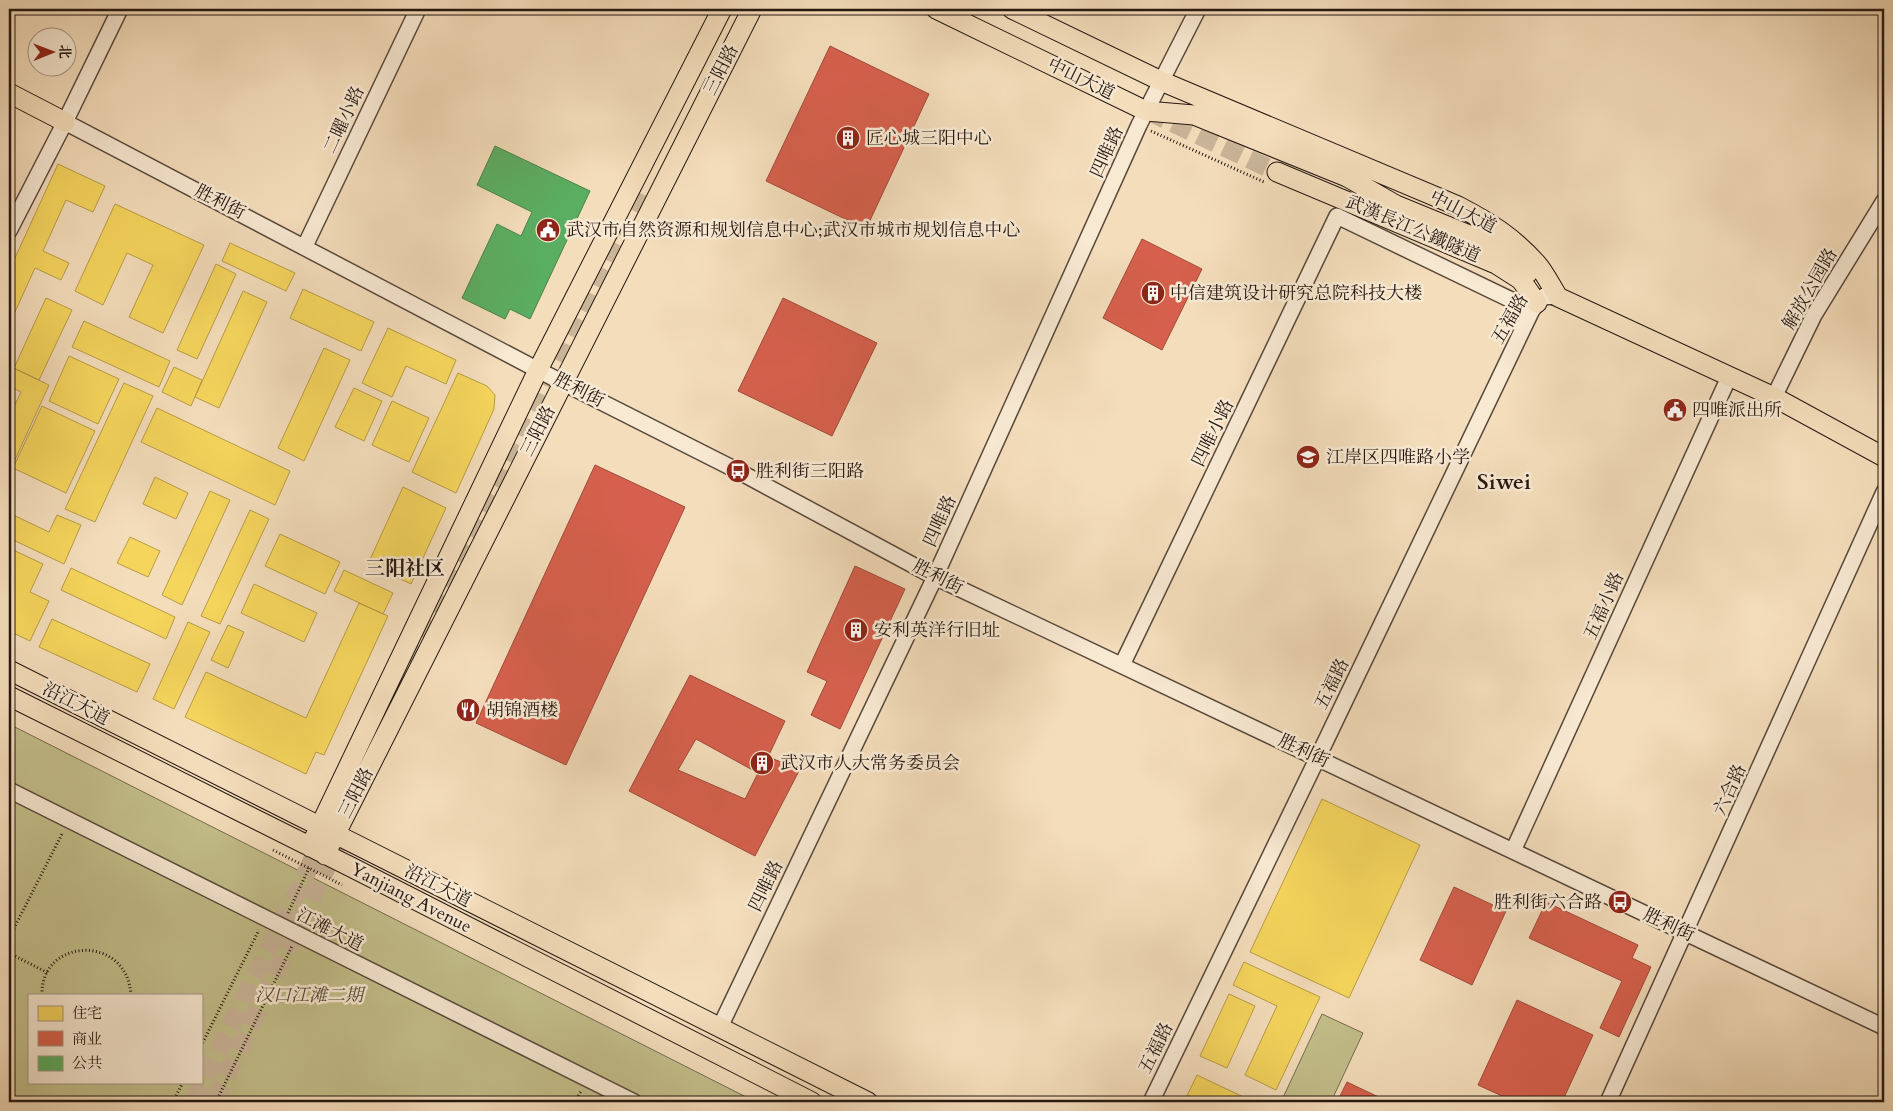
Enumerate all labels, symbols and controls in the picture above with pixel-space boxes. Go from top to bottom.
north arrow [28,28,78,78]
street label: 三阳路 [698,40,744,100]
text: 北 [55,45,74,59]
street label: 中山大道 [1043,52,1119,106]
street label: 二曜小路 [317,82,371,158]
street label: 四唯路 [1085,122,1129,182]
building icon: 匠心城三阳中心 [835,125,861,151]
place label: 匠心城三阳中心 [866,126,992,151]
street label: 胜利街 [190,179,250,225]
street label: 中山大道 [1425,185,1501,239]
street label: 武漢長江公鐵隧道 [1342,189,1484,269]
public building icon: 武汉市自然资源和规划信息中心;武汉市城市规划信息中心 [535,217,561,243]
place label: 武汉市自然资源和规划信息中心;武汉市城市规划信息中心 [566,218,1021,243]
street label: 解放公园路 [1777,244,1843,334]
building icon: 中信建筑设计研究总院科技大楼 [1140,280,1166,306]
place label: 中信建筑设计研究总院科技大楼 [1170,281,1422,306]
street label: 五福路 [1486,289,1534,349]
street label: 胜利街 [549,367,609,413]
street label: 四唯小路 [1186,395,1240,471]
public building icon: 四唯派出所 [1662,397,1688,423]
place label: 四唯派出所 [1692,398,1782,423]
street label: 三阳路 [515,401,561,461]
school or university icon: 江岸区四唯路小学 [1295,444,1321,470]
place label: 江岸区四唯路小学 [1326,445,1470,470]
bus stop icon: 胜利街三阳路 [725,458,751,484]
place label: 胜利街三阳路 [756,459,864,484]
district label: Siwei [1477,467,1531,497]
street label: 四唯路 [918,491,962,551]
street label: 胜利街 [908,554,968,600]
district label: 三阳社区 [365,555,445,582]
street label: 五福小路 [1578,568,1630,644]
building icon: 安利英洋行旧址 [843,617,869,643]
place label: 安利英洋行旧址 [874,618,1000,643]
street label: 五福路 [1309,654,1355,714]
street label: 沿江大道 [38,677,114,731]
restaurant icon: 胡锦酒楼 [455,697,481,723]
place label: 胡锦酒楼 [486,698,558,723]
street label: 胜利街 [1274,728,1334,774]
building icon: 武汉市人大常务委员会 [749,750,775,776]
place label: 武汉市人大常务委员会 [780,751,960,776]
street label: 六合路 [1708,760,1752,820]
street label: 三阳路 [333,763,379,823]
street label: 四唯路 [743,856,789,916]
street label: Yanjiang Avenue [346,857,476,939]
street label: 沿江大道 [400,859,476,913]
bus stop icon: 胜利街六合路 [1607,889,1633,915]
place label: 胜利街六合路 [1494,890,1602,915]
street label: 胜利街 [1639,902,1699,948]
street label: 江滩大道 [292,903,368,957]
park label: 汉口江滩二期 [255,983,366,1008]
legend [28,994,202,1084]
text: 住宅 [72,1003,102,1023]
street label: 五福路 [1133,1018,1179,1078]
text: 商业 [72,1029,102,1049]
text: 公共 [72,1053,102,1073]

